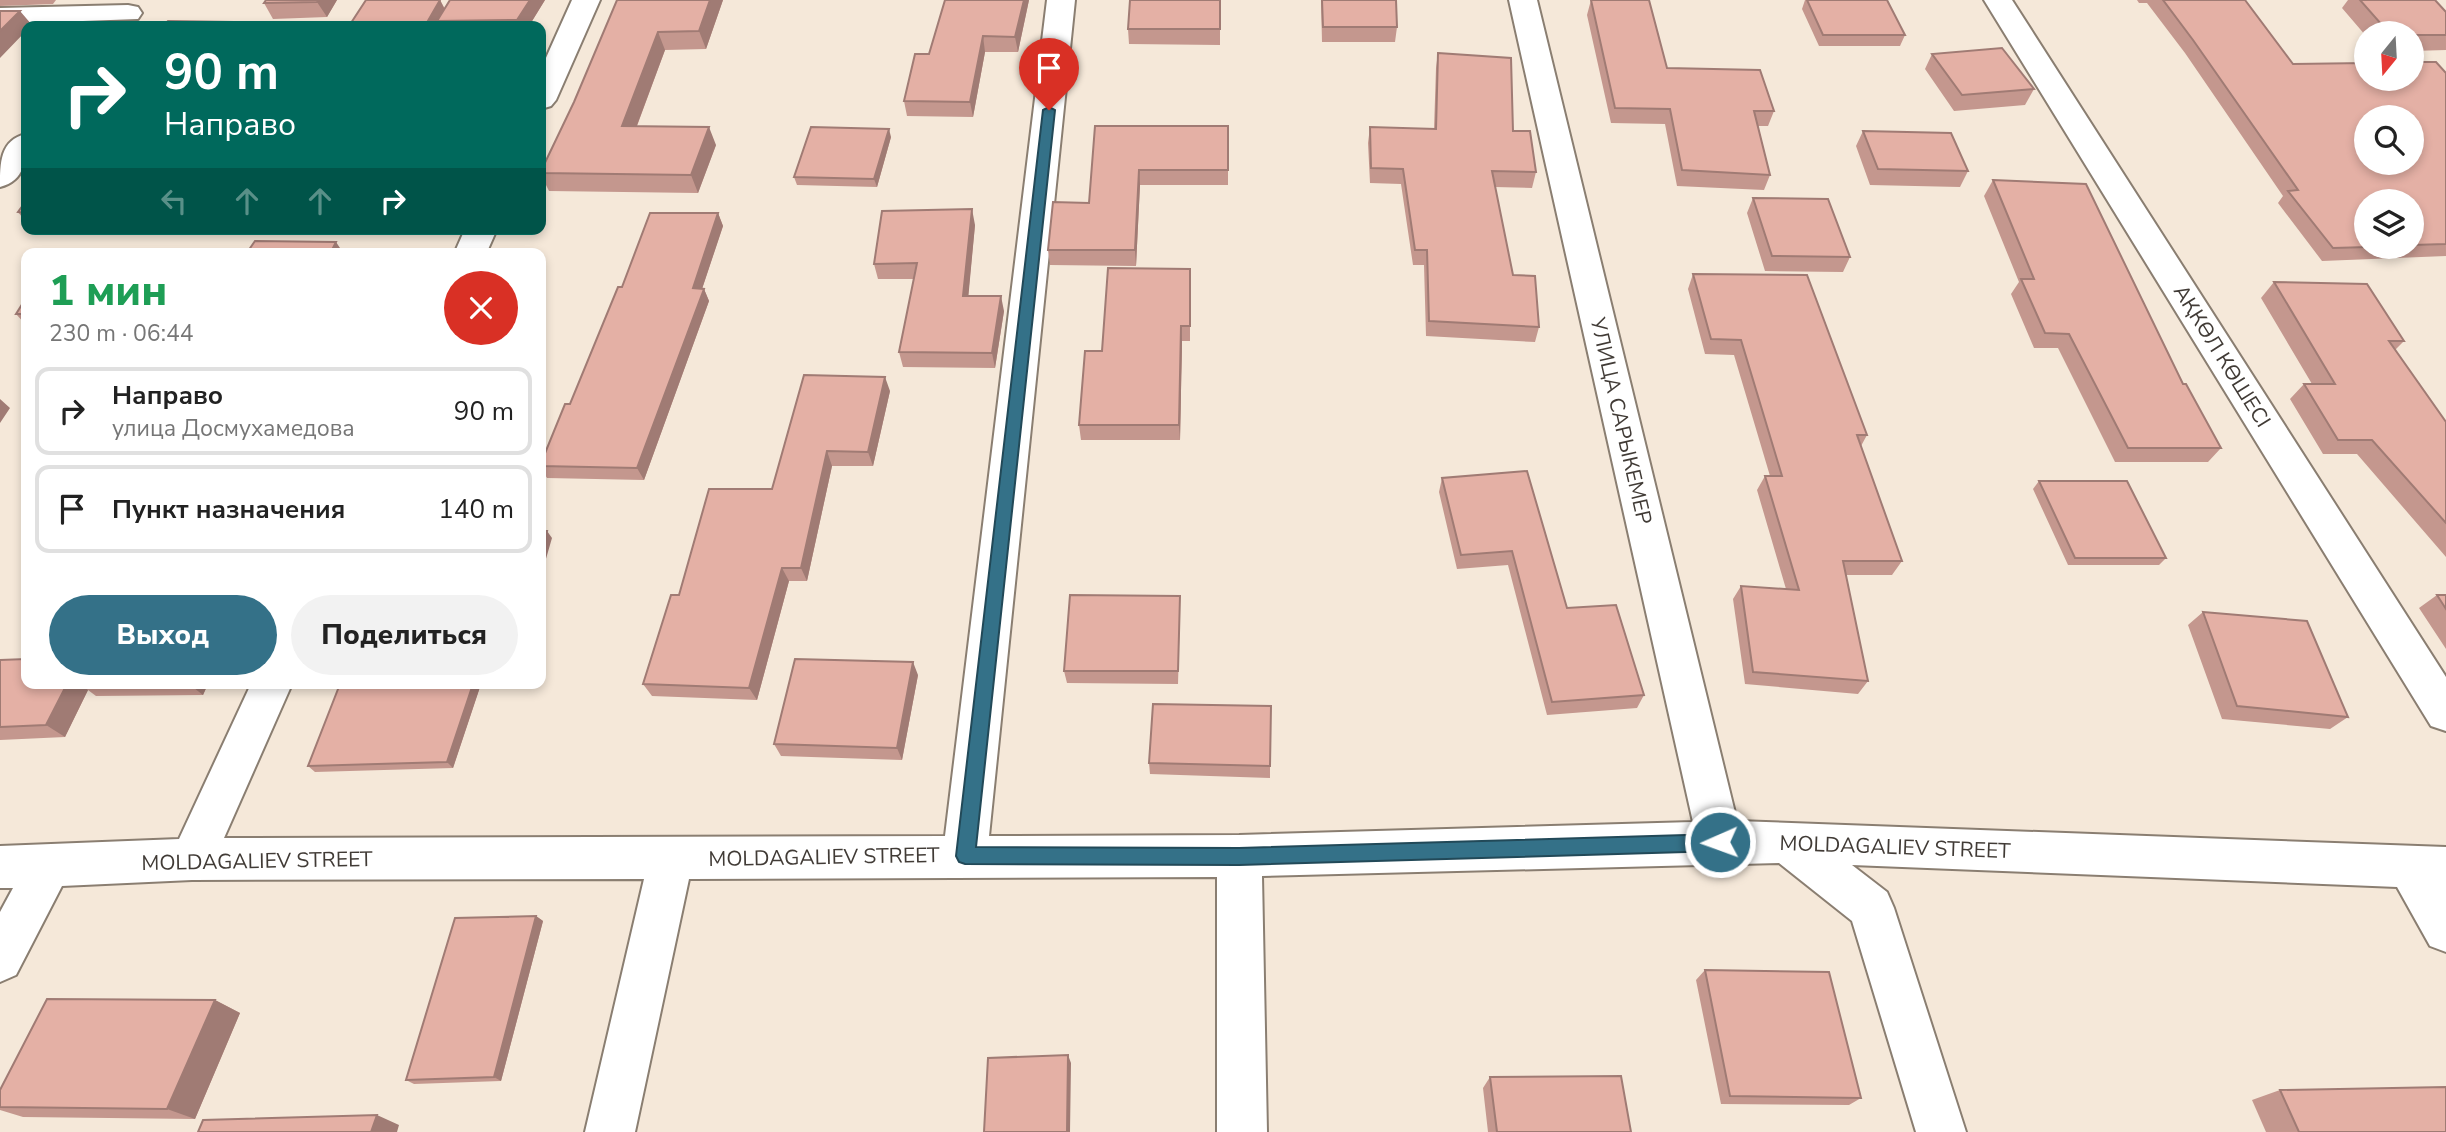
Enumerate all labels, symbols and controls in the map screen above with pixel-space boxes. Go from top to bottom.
north arrow [2354,21,2424,91]
map controls [2354,21,2424,259]
pin [1019,38,1079,110]
text: 90 m [164,39,279,106]
icon: right [49,49,140,140]
icon: arrive [1030,49,1068,87]
text: Направо [164,103,296,146]
button: search [2354,105,2424,175]
icon: left [155,182,193,220]
icon: ahead [228,182,266,220]
icon: ahead [301,182,339,220]
icon: right [374,182,412,220]
button: layers [2354,189,2424,259]
text: 1 мин [49,263,167,320]
button: close [444,271,518,345]
street label: АҚКӨЛ КӨШЕСІ [2167,279,2277,433]
street label: УЛИЦА САРЫКЕМЕР [1583,314,1658,527]
text: 230 m · 06:44 [49,318,194,349]
text: Направо [112,378,223,413]
icon: right [53,392,91,430]
text: 90 m [454,394,514,429]
text: улица Досмухамедова [112,413,355,444]
icon: arrive [53,490,91,528]
text: Пункт назначения [112,492,345,527]
text: 140 m [438,492,514,527]
button: Выход [49,595,277,675]
button: Поделиться [291,595,518,675]
position arrow [1683,805,1757,879]
street label: MOLDAGALIEV STREET [1779,829,2011,865]
street label: MOLDAGALIEV STREET [708,841,940,873]
street label: MOLDAGALIEV STREET [141,845,373,877]

